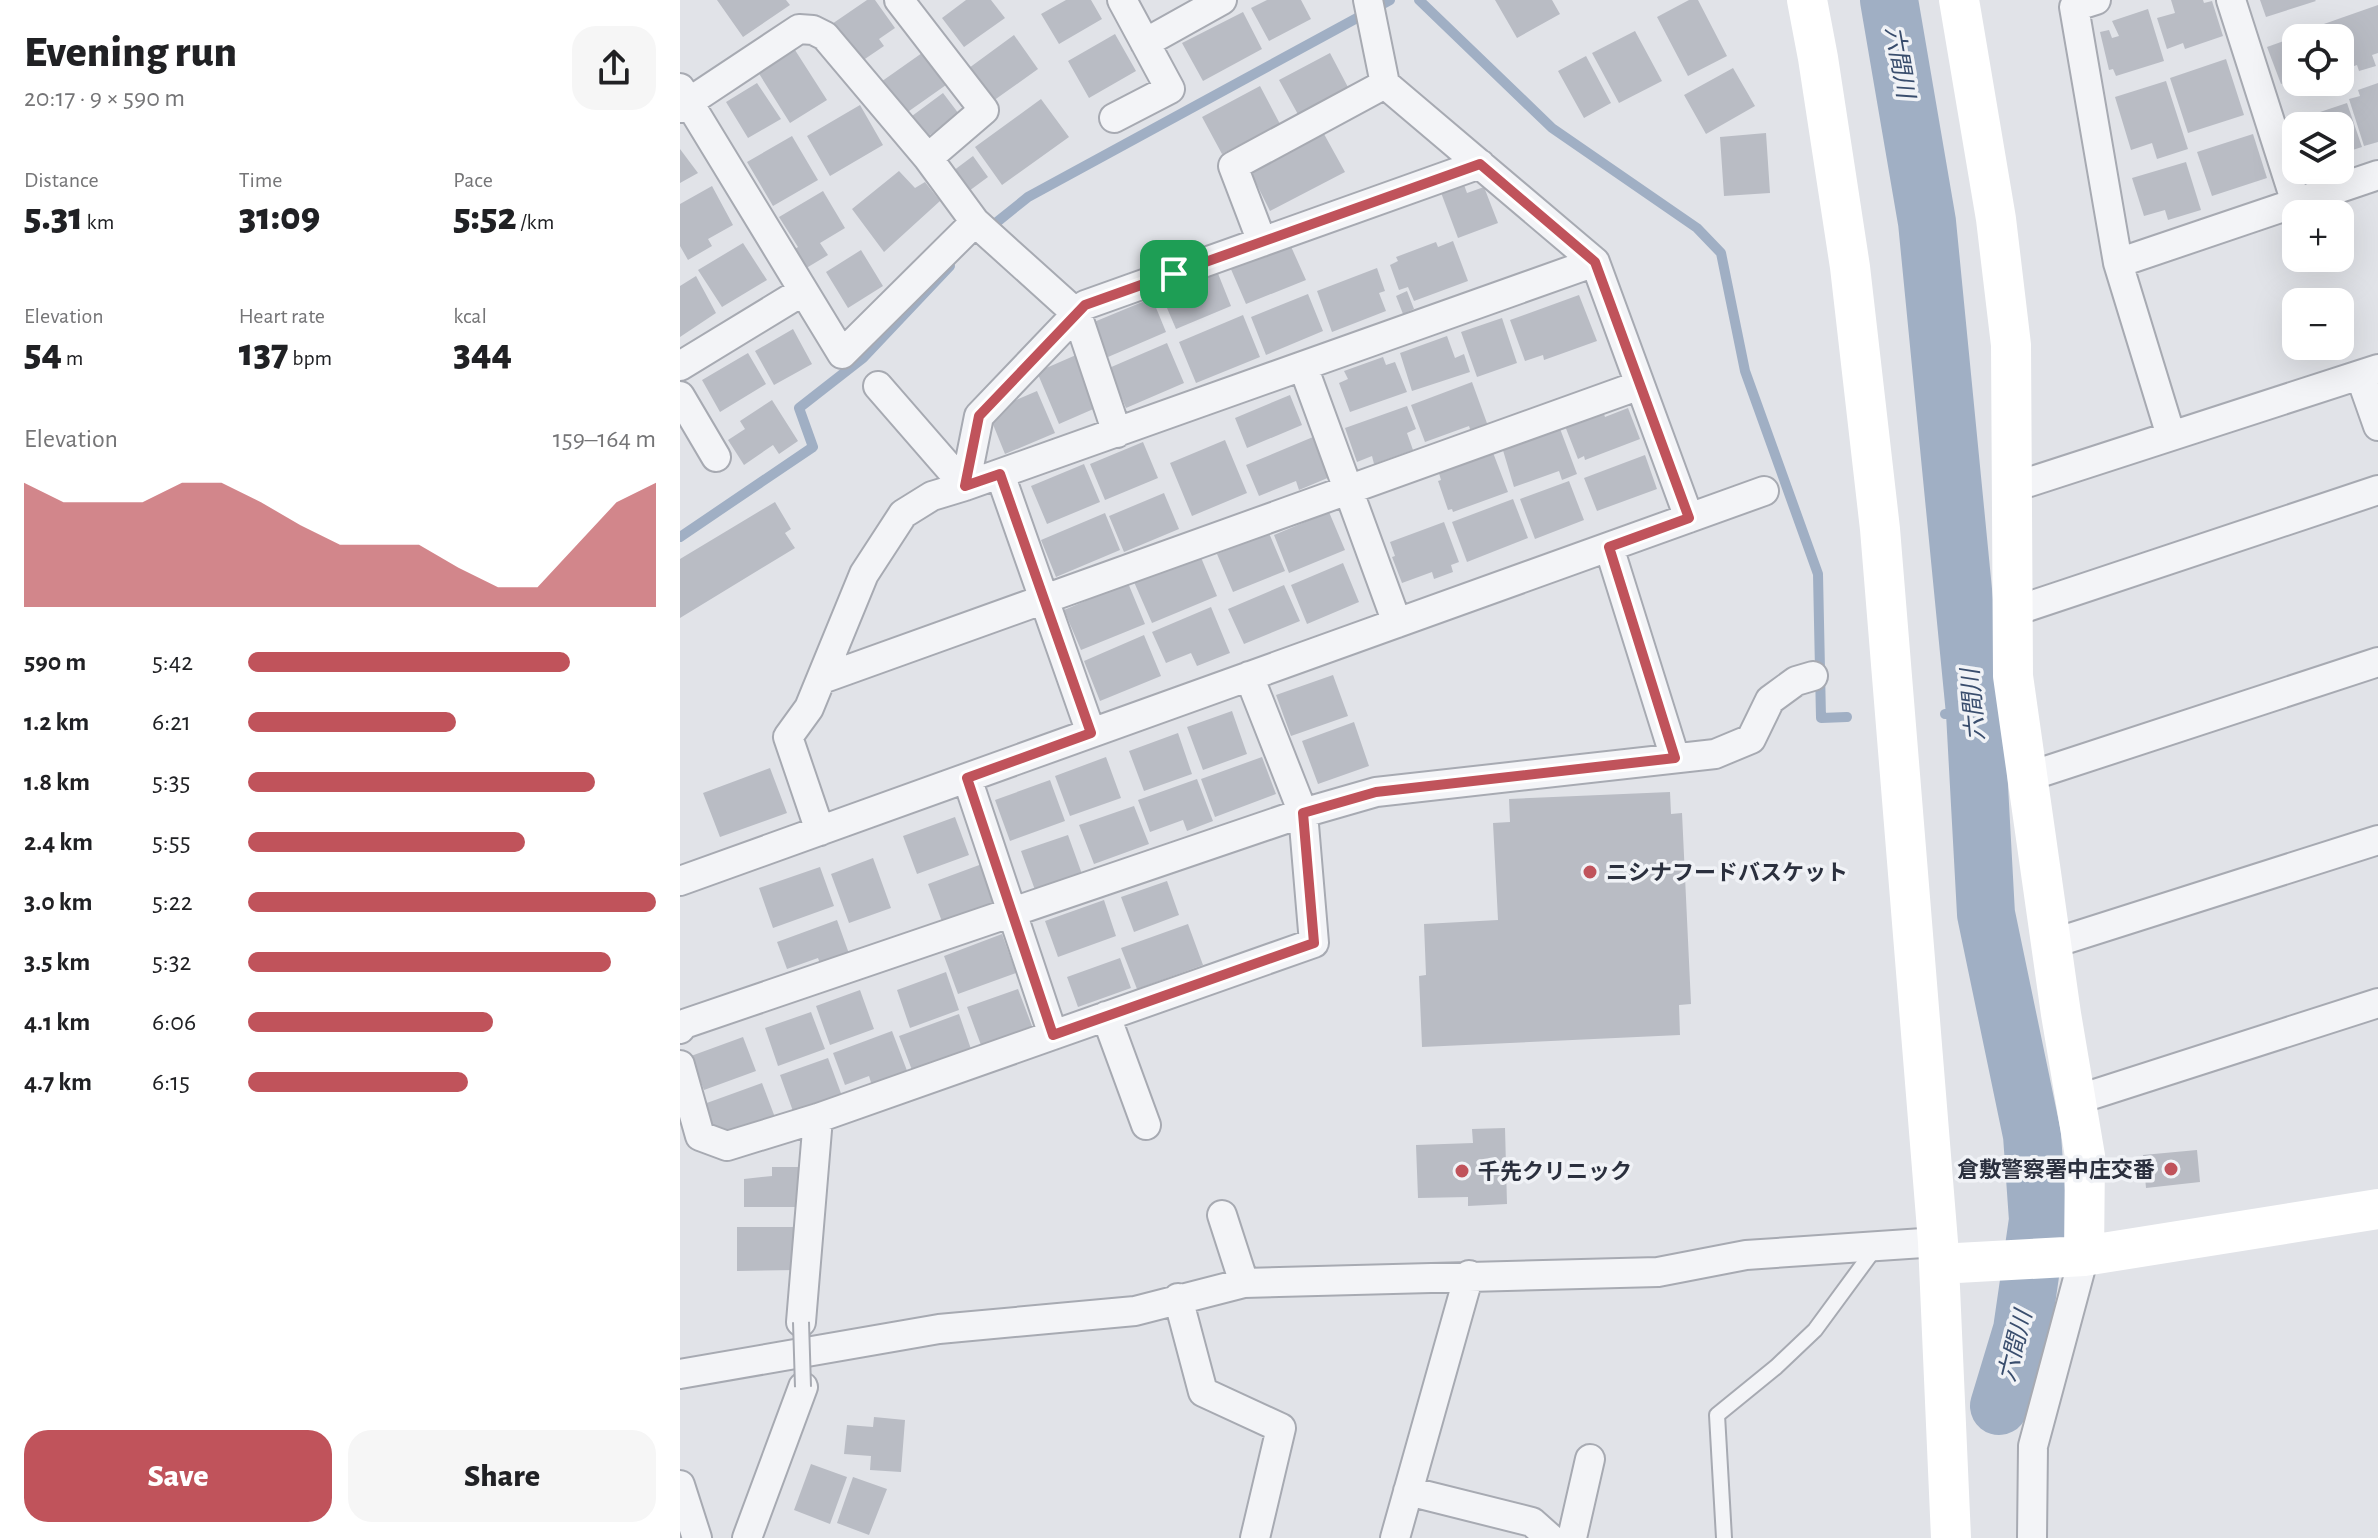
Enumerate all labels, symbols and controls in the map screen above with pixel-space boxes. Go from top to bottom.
water label: 六間川 [1881,24,1920,103]
map controls [2282,24,2354,360]
button: locate [2282,24,2354,96]
button: share [572,26,656,110]
text: Evening run [24,31,237,75]
text: 20:17 · 9 × 590 m [24,85,185,111]
button: layers [2282,112,2354,184]
text: Distance [24,169,99,191]
text: Time [239,169,283,191]
text: Pace [453,169,493,191]
text: 5.31 [24,197,83,237]
text: 31:09 [239,197,320,237]
text: 5:52 [453,197,517,237]
button: + [2282,200,2354,272]
text: km [83,211,114,233]
text: /km [517,211,554,233]
pin [1140,240,1208,308]
icon: arrive [1152,252,1196,296]
button: − [2282,288,2354,360]
text: Elevation [24,305,104,327]
text: Heart rate [239,305,325,327]
text: kcal [453,305,487,327]
text: 54 [24,333,62,373]
text: 137 [239,333,289,373]
text: 344 [453,333,512,373]
text: m [62,347,83,369]
text: bpm [289,347,332,369]
text: Elevation [24,426,118,452]
text: 159–164 m [553,426,656,452]
text: 590 m [24,649,86,675]
text: 5:42 [152,649,193,675]
water label: 六間川 [1957,665,1989,742]
text: 1.2 km [24,709,89,735]
text: 6:21 [152,709,191,735]
text: 1.8 km [24,769,90,795]
text: 5:35 [152,769,190,795]
text: 2.4 km [24,829,93,855]
text: 5:55 [152,829,191,855]
place label: ニシナフードバスケット [1606,861,1848,884]
marker: ニシナフードバスケット [1581,863,1599,881]
text: 3.0 km [24,889,92,915]
text: 5:22 [152,889,192,915]
text: 3.5 km [24,949,90,975]
text: 5:32 [152,949,191,975]
text: 4.1 km [24,1009,90,1035]
text: 6:06 [152,1009,196,1035]
text: 4.7 km [24,1069,92,1095]
text: 6:15 [152,1069,190,1095]
place label: 倉敷警察署中庄交番 [1957,1158,2155,1181]
place label: 千先クリニック [1478,1160,1632,1183]
marker: 倉敷警察署中庄交番 [2162,1160,2180,1178]
marker: 千先クリニック [1453,1162,1471,1180]
water label: 六間川 [1994,1305,2037,1384]
button: Save [24,1430,332,1522]
button: Share [348,1430,656,1522]

